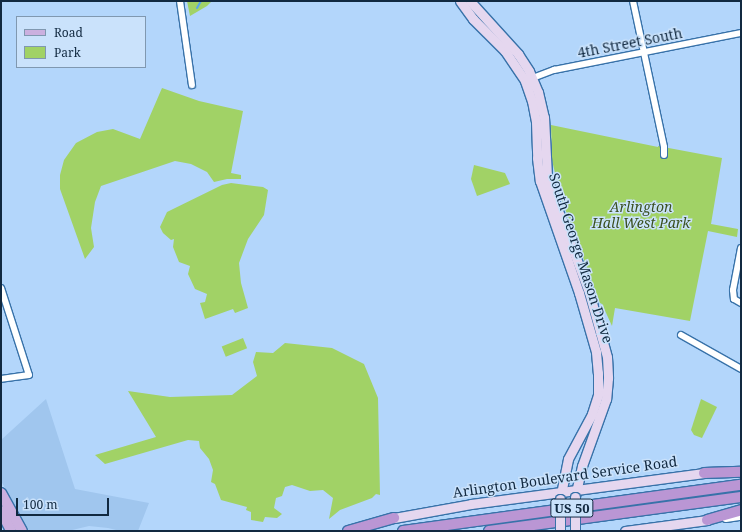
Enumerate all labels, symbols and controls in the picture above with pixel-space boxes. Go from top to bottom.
legend [16,16,146,68]
text: Road [54,24,83,41]
street label: 4th Street South [576,25,684,61]
text: Park [54,44,81,61]
street label: South George Mason Drive [546,171,616,345]
park label: Arlington Hall West Park [592,199,690,232]
street label: Arlington Boulevard Service Road [452,453,678,501]
scale bar [18,490,111,516]
text: 100 m [23,496,58,513]
road number: US 50 [550,497,594,519]

